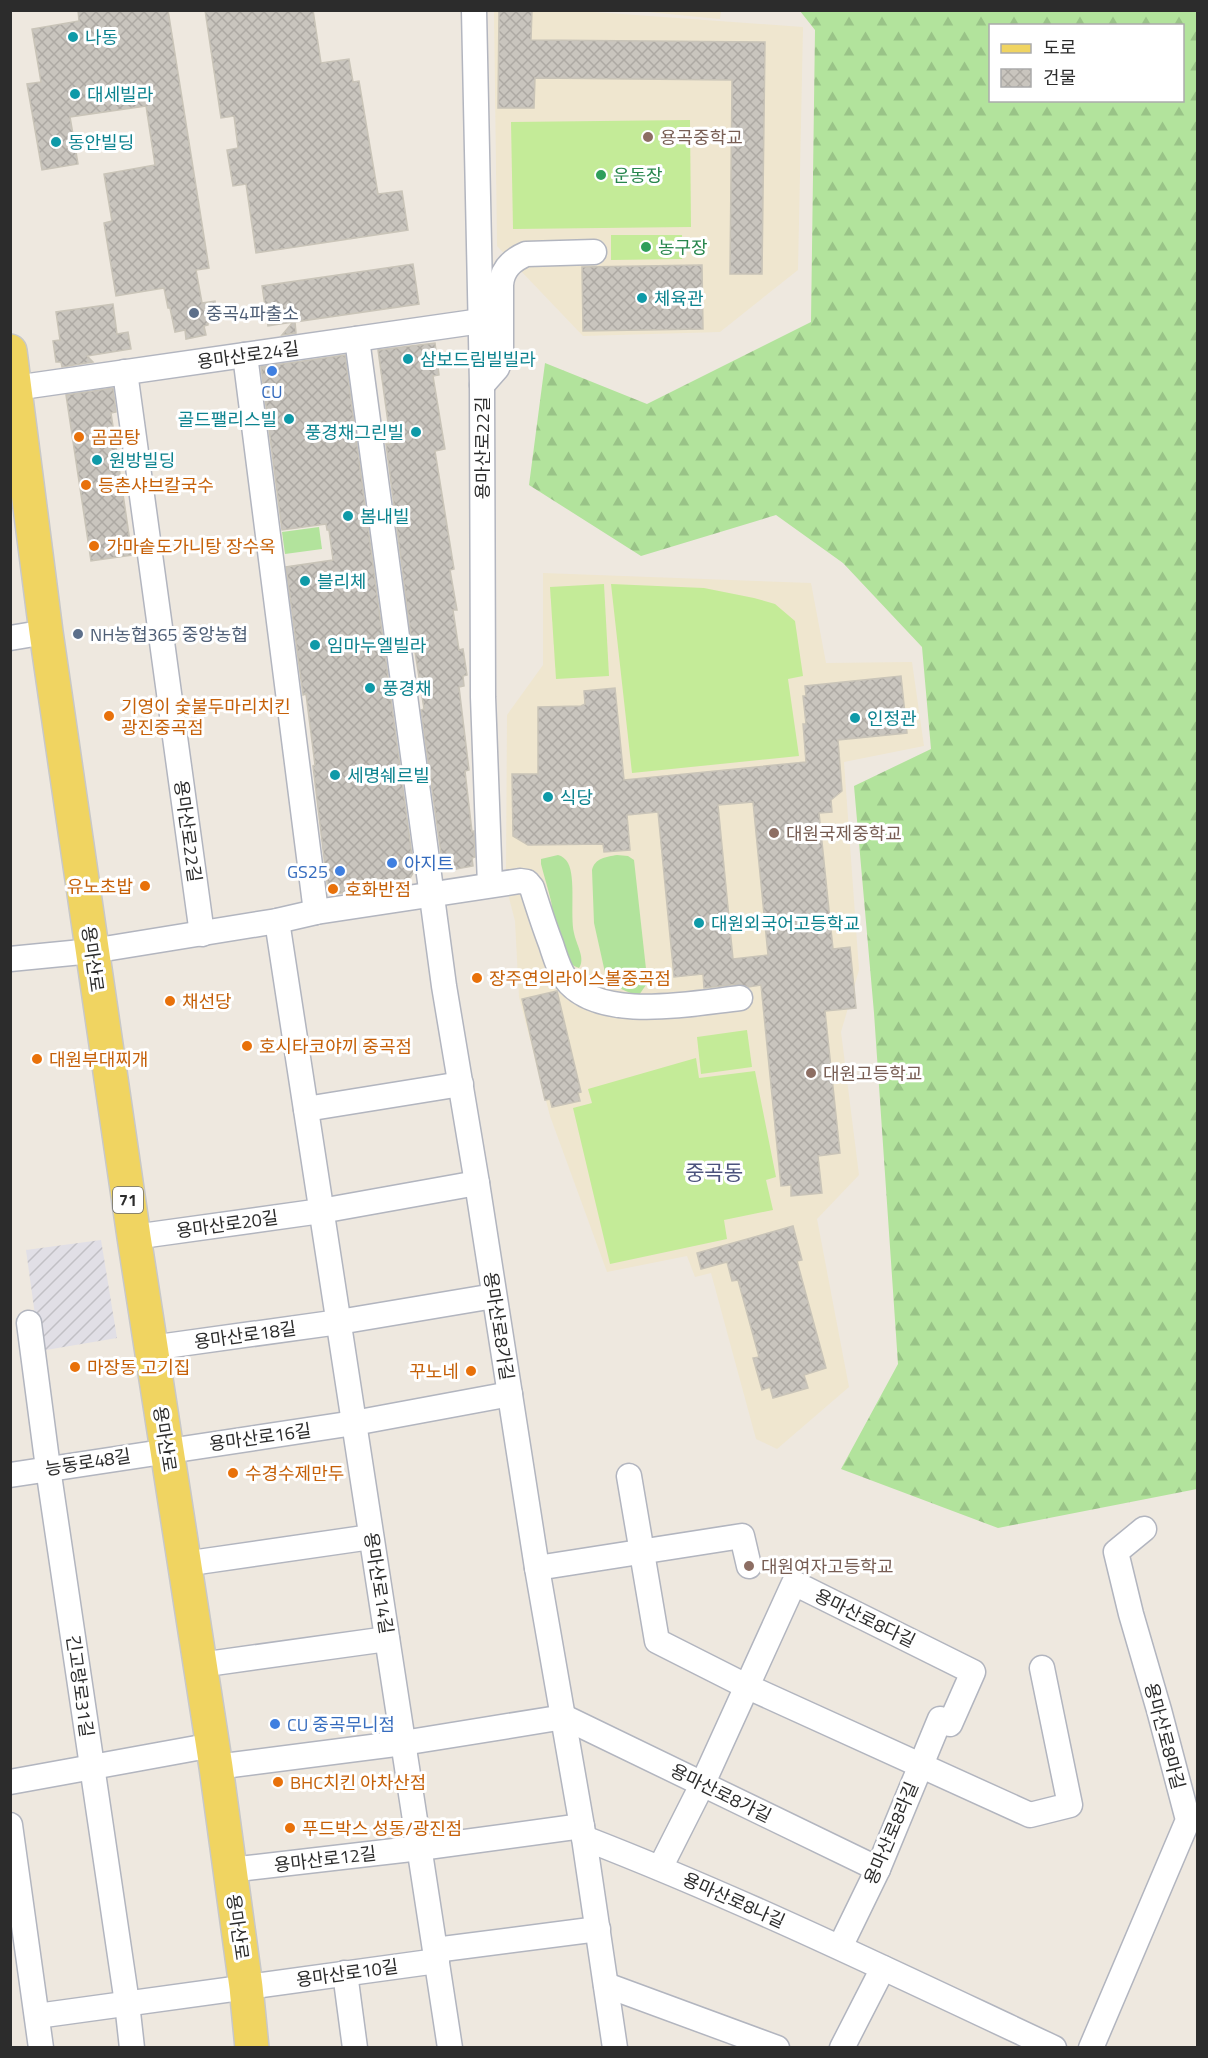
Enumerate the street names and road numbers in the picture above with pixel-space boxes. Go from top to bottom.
street label: 용마산로24길 [195,334,301,376]
street label: 용마산로22길 [469,397,496,499]
street label: 용마산로22길 [167,778,209,884]
street label: 용마산로 [75,924,111,994]
road number: 71 [113,1187,143,1213]
street label: 용마산로20길 [174,1203,280,1245]
street label: 용마산로8가길 [477,1270,521,1382]
street label: 용마산로18길 [192,1314,298,1356]
street label: 용마산로 [146,1404,184,1474]
street label: 용마산로16길 [207,1416,313,1458]
street label: 능동로48길 [43,1442,133,1482]
street label: 용마산로14길 [358,1530,400,1636]
street label: 용마산로8다길 [810,1582,920,1654]
street label: 긴고랑로31길 [59,1633,101,1739]
street label: 용마산로8마길 [1138,1680,1192,1792]
street label: 용마산로8가길 [666,1757,776,1829]
street label: 용마산로8라길 [857,1777,925,1889]
street label: 용마산로12길 [272,1839,378,1879]
street label: 용마산로8나길 [679,1865,789,1935]
street label: 용마산로 [220,1892,256,1962]
street label: 용마산로10길 [294,1952,400,1994]

